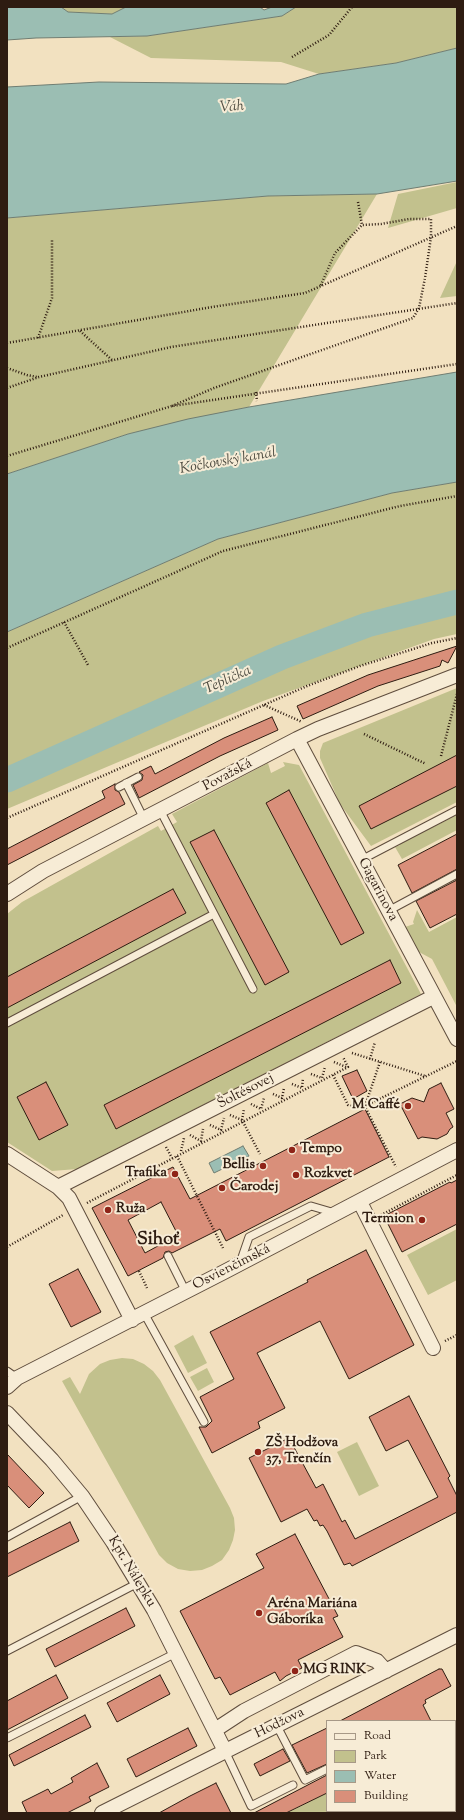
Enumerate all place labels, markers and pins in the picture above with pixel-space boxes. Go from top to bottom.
place label: M Caffé [352,1098,400,1114]
marker: M Caffé [403,1101,413,1111]
place label: Tempo [300,1142,342,1158]
marker: Tempo [287,1145,297,1155]
place label: Bellis [222,1158,255,1174]
marker: Bellis [258,1161,268,1171]
place label: Trafika [125,1166,167,1182]
place label: Rozkvet [304,1167,352,1183]
marker: Trafika [170,1169,180,1179]
marker: Rozkvet [291,1170,301,1180]
place label: Čarodej [230,1180,278,1196]
marker: Čarodej [217,1183,227,1193]
place label: Ruža [116,1202,145,1218]
marker: Ruža [103,1205,113,1215]
place label: Termion [362,1212,414,1228]
marker: Termion [417,1215,427,1225]
place label: ZŠ Hodžova 37, Trenčín [266,1436,338,1468]
marker: ZŠ Hodžova 37, Trenčín [253,1447,263,1457]
place label: Aréna Mariána Gáboríka [267,1597,357,1630]
marker: Aréna Mariána Gáboríka [254,1608,264,1618]
place label: MG RINK [303,1663,366,1679]
marker: MG RINK [290,1666,300,1676]

